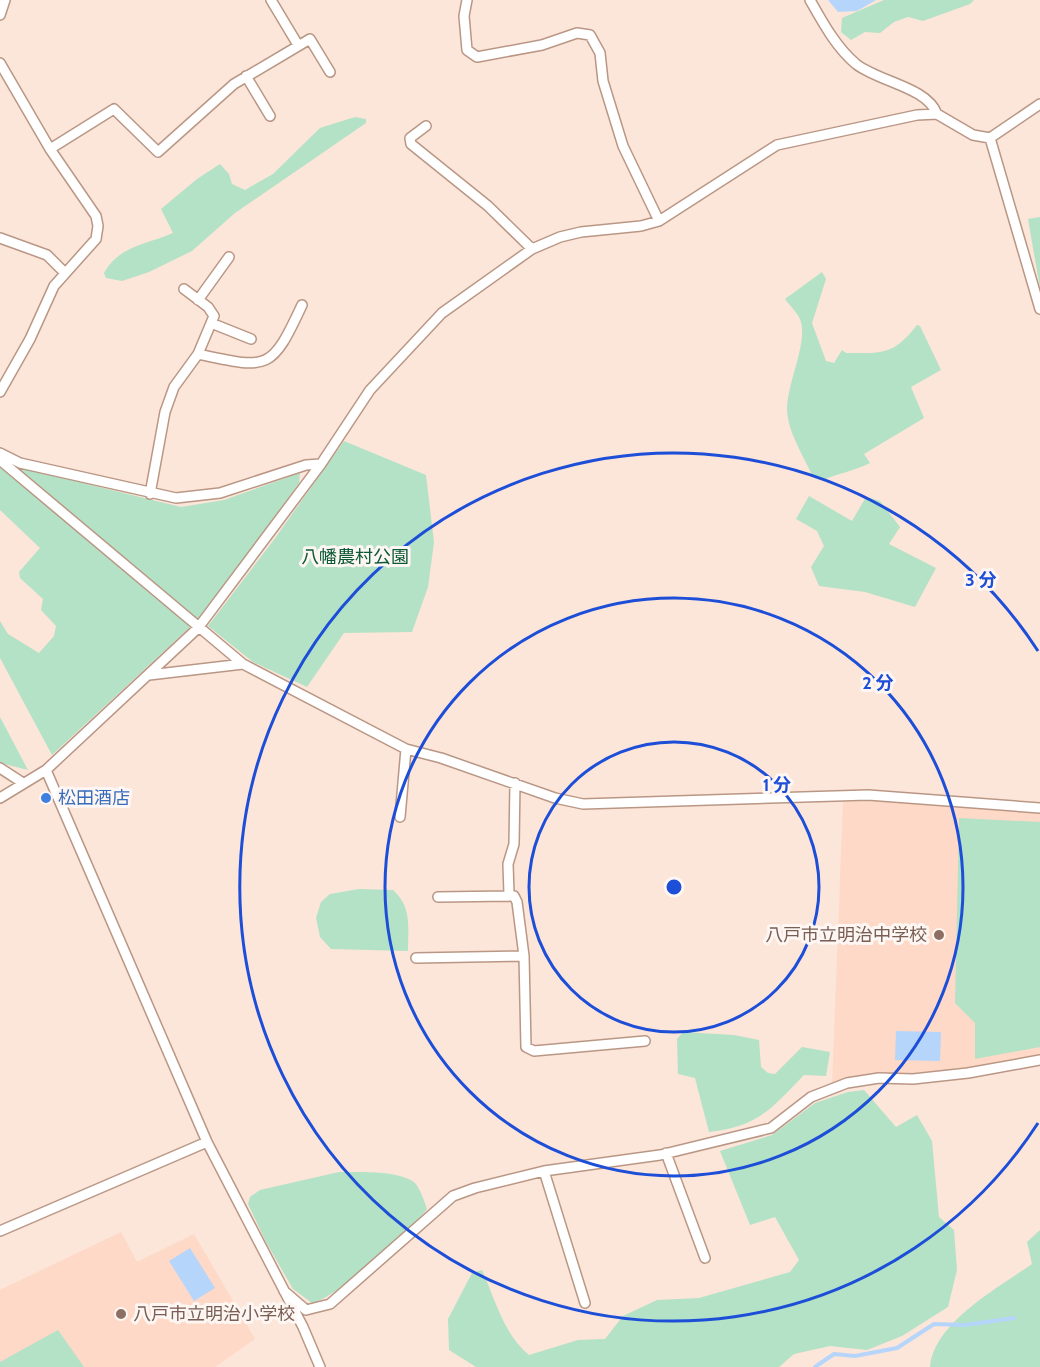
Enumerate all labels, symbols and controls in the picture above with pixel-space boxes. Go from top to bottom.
park label: 八幡農村公園 [301,546,409,568]
text: 3 分 [965,569,997,591]
text: 2 分 [862,672,894,694]
text: 1 分 [763,774,791,796]
place label: 松田酒店 [58,787,130,809]
marker: 松田酒店 [39,791,53,805]
centre of rings [664,877,684,897]
place label: 八戸市立明治中学校 [765,924,927,946]
marker: 八戸市立明治中学校 [932,928,946,942]
place label: 八戸市立明治小学校 [133,1303,295,1325]
marker: 八戸市立明治小学校 [114,1307,128,1321]

